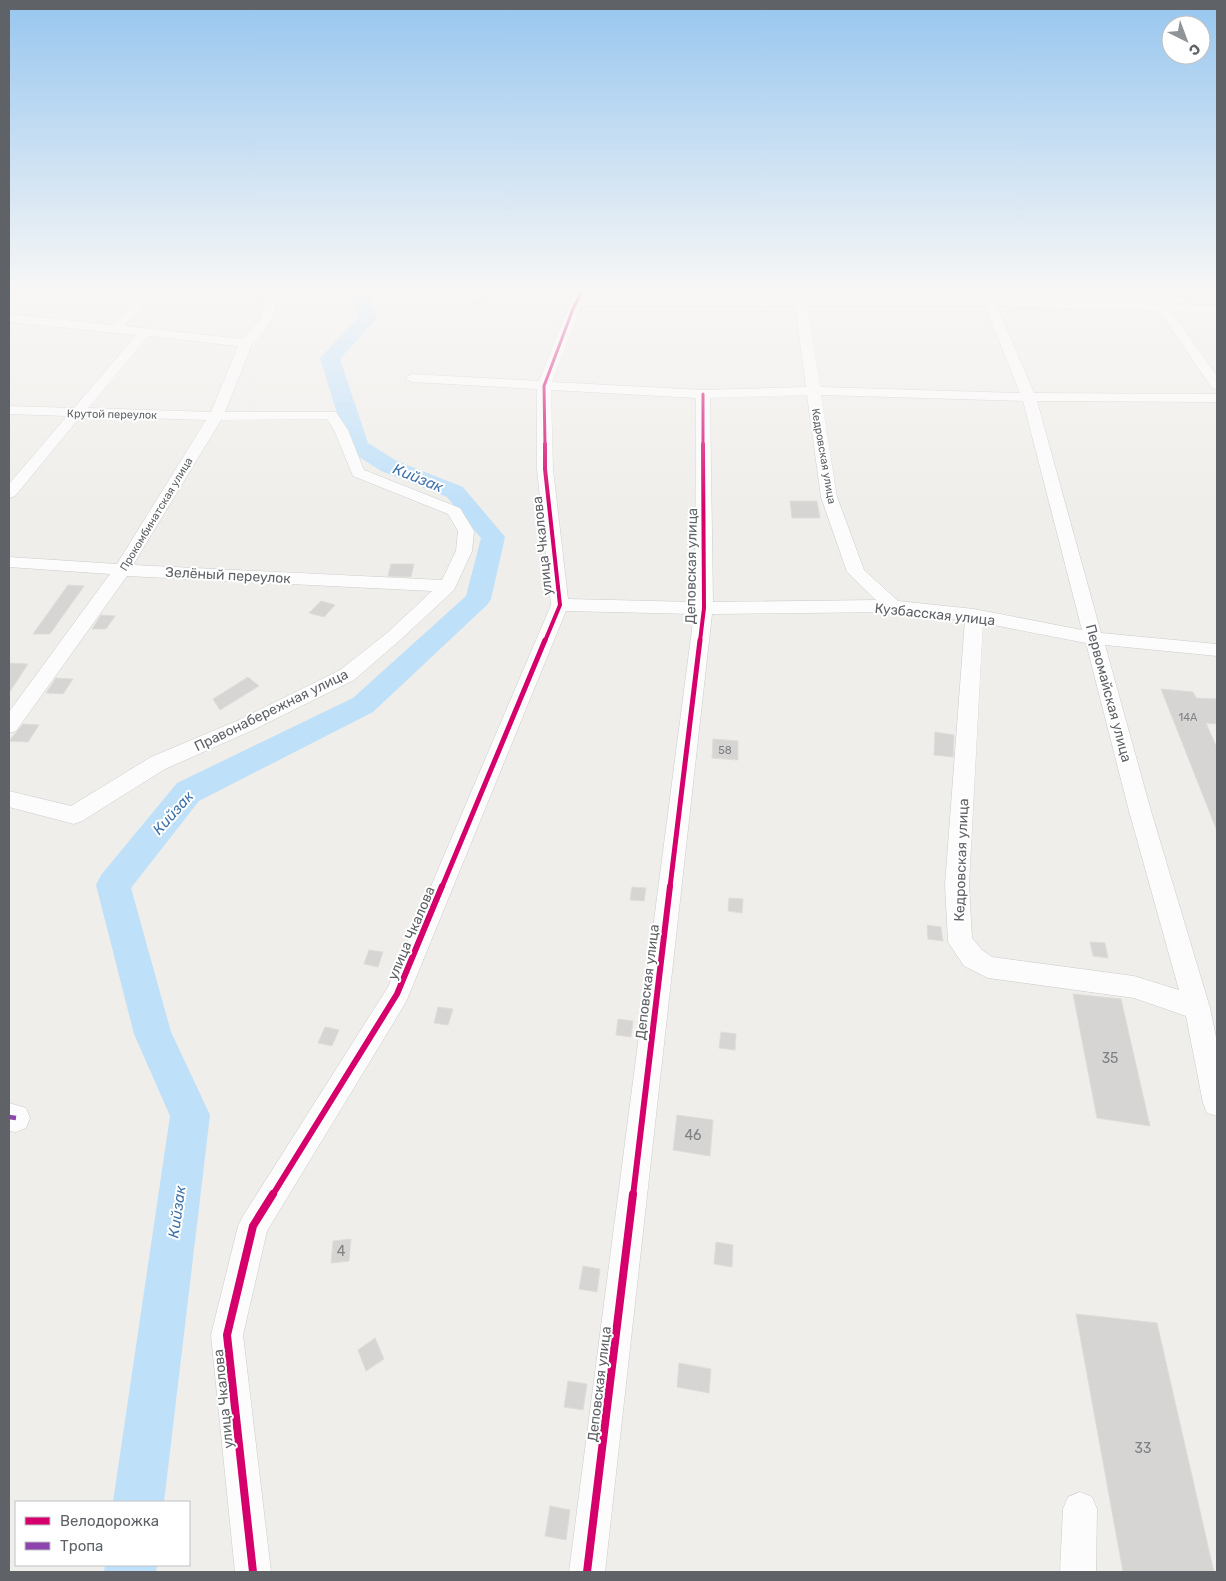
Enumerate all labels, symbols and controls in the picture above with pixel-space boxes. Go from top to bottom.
north arrow [1161,15,1211,65]
text: С [1185,40,1204,59]
street label: Крутой переулок [67,407,157,422]
street label: Кедровская улица [809,407,838,505]
street label: Прокомбинатская улица [117,455,195,573]
water label: Кийзак [390,460,447,497]
street label: улица Чкалова [529,495,556,596]
street label: Деповская улица [682,508,701,624]
street label: Зелёный переулок [165,564,292,587]
street label: Кузбасская улица [874,600,996,629]
street label: Первомайская улица [1082,622,1135,764]
street label: Правонабережная улица [191,666,351,755]
house number: 14А [1179,711,1198,724]
house number: 58 [718,744,732,757]
water label: Кийзак [149,787,198,839]
street label: Кедровская улица [951,798,972,922]
street label: улица Чкалова [384,884,439,982]
street label: Деповская улица [632,923,663,1041]
house number: 35 [1102,1050,1118,1067]
house number: 46 [684,1127,702,1144]
water label: Кийзак [164,1184,190,1239]
house number: 4 [337,1243,346,1260]
street label: Деповская улица [584,1325,615,1443]
street label: улица Чкалова [210,1348,237,1449]
house number: 33 [1135,1440,1151,1457]
legend [15,1501,190,1566]
text: Велодорожка [60,1512,159,1530]
text: Тропа [60,1537,103,1555]

